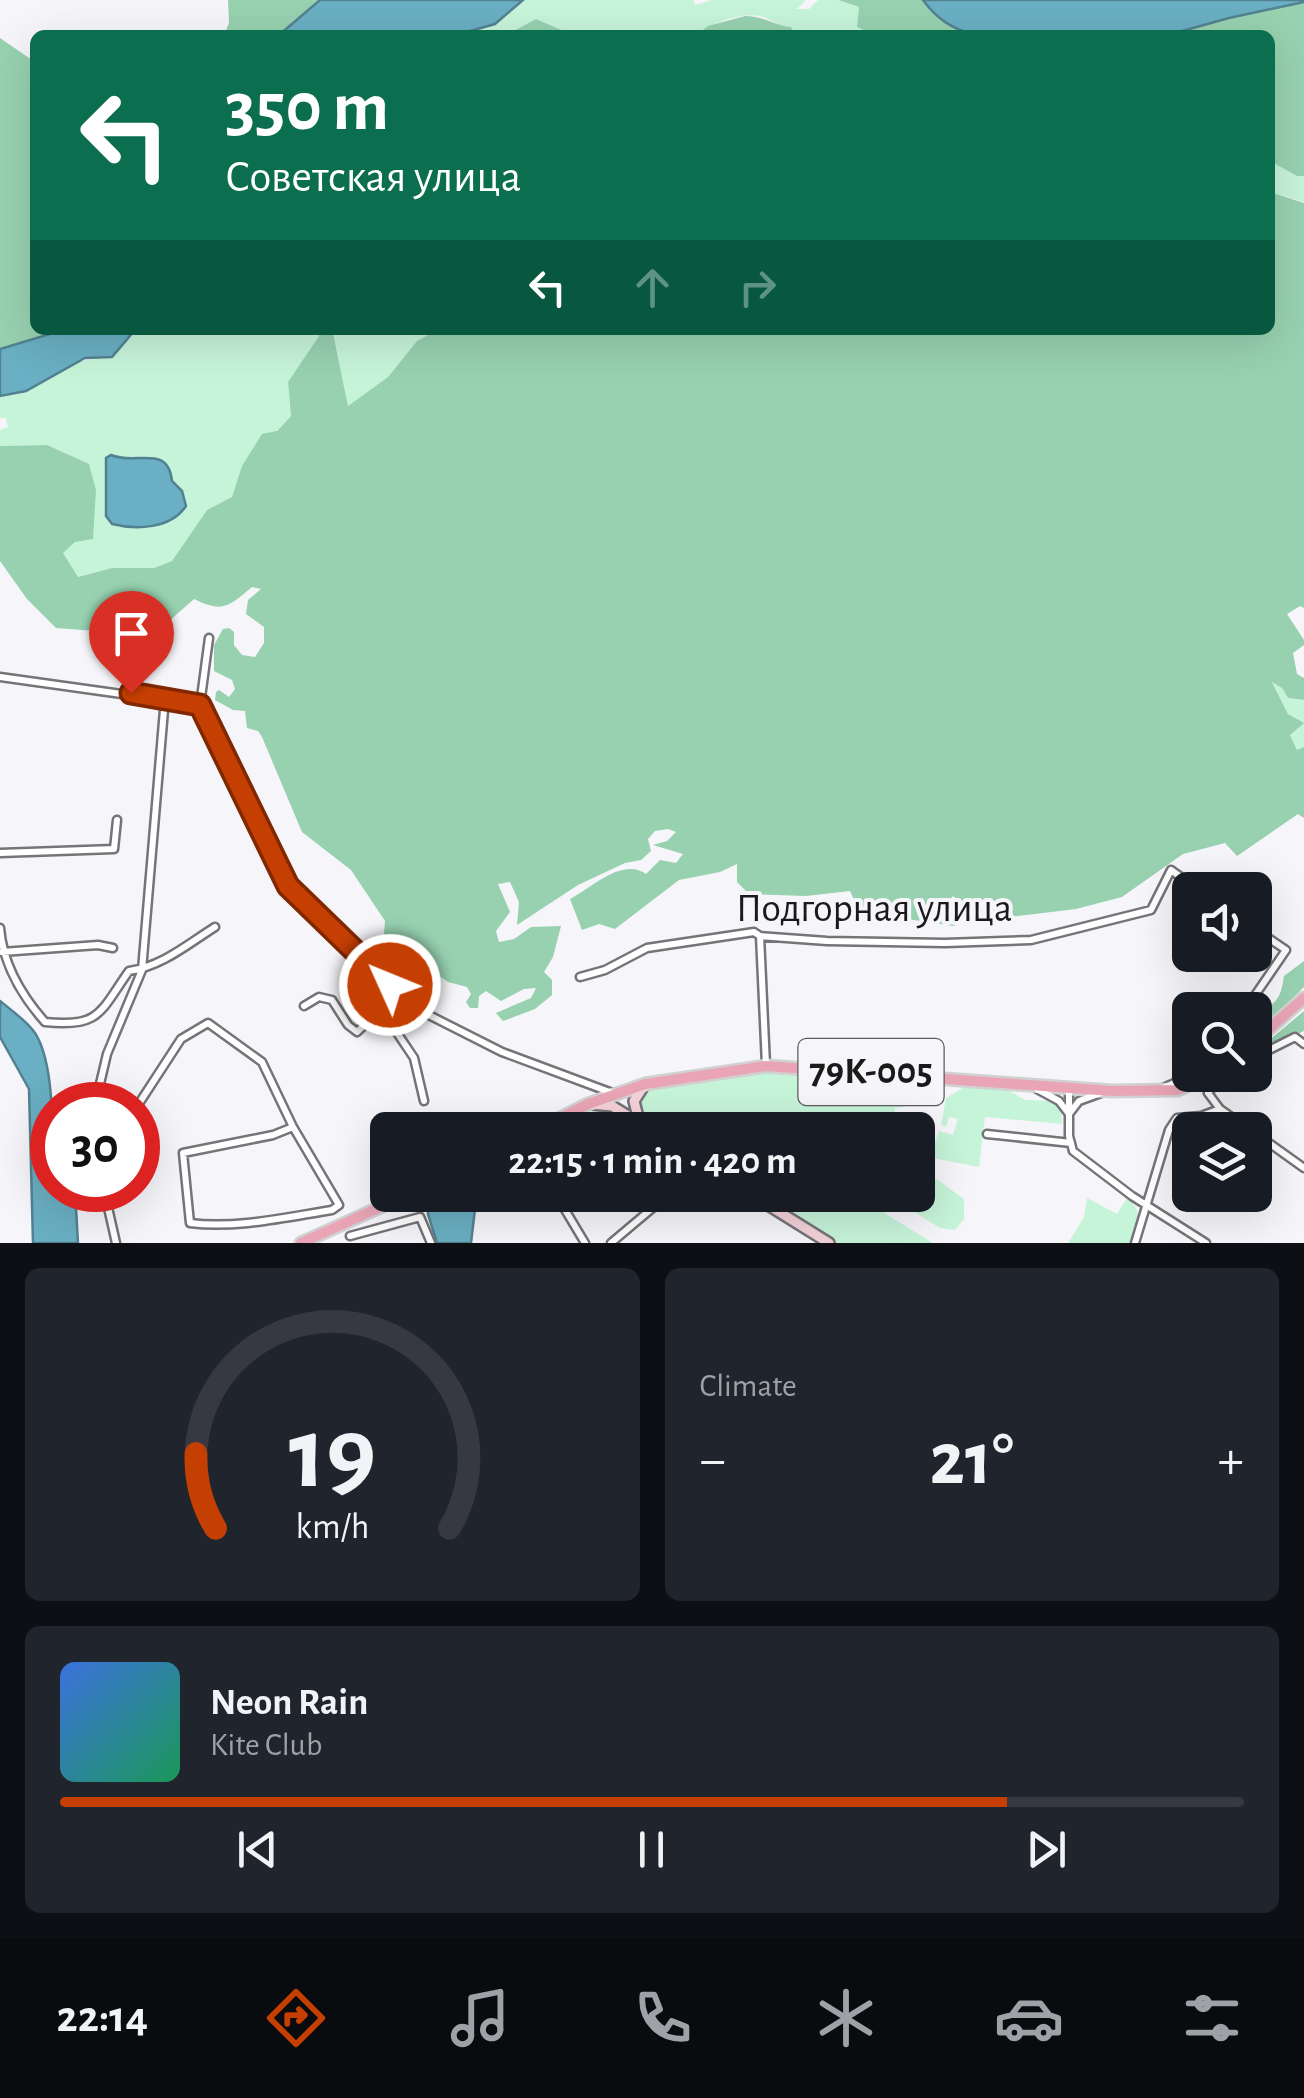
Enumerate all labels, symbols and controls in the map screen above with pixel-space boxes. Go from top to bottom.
icon: left [60,70,190,200]
text: 350 m [225,73,389,143]
text: Советская улица [225,155,521,200]
icon: left [520,260,575,315]
icon: ahead [625,260,680,315]
icon: right [730,260,785,315]
pin [89,591,174,694]
icon: arrive [104,606,159,661]
map controls [1172,872,1272,1212]
button: sound [1172,872,1272,972]
street label: Подгорная улица [736,889,1012,929]
position arrow [338,933,442,1037]
button: search [1172,992,1272,1092]
road number: 79К-005 [798,1039,944,1105]
speed limit sign: 30 [30,1082,160,1212]
button: layers [1172,1112,1272,1212]
text: 22:15 · 1 min · 420 m [508,1143,797,1181]
text: Climate [700,1370,797,1402]
text: 19 [288,1403,376,1507]
text: 21° [930,1423,1014,1498]
text: − [700,1433,726,1488]
text: + [1218,1433,1244,1488]
text: km/h [295,1509,369,1545]
text: Neon Rain [210,1684,368,1722]
text: Kite Club [210,1729,322,1761]
icon: previous [230,1822,285,1877]
icon: pause [624,1822,679,1877]
icon: next [1019,1822,1074,1877]
icon: directions [261,1983,331,2053]
icon: music [445,1983,515,2053]
icon: phone [628,1983,698,2053]
icon: climate [811,1983,881,2053]
icon: car [994,1983,1064,2053]
icon: filters [1177,1983,1247,2053]
text: 22:14 [57,1995,148,2040]

